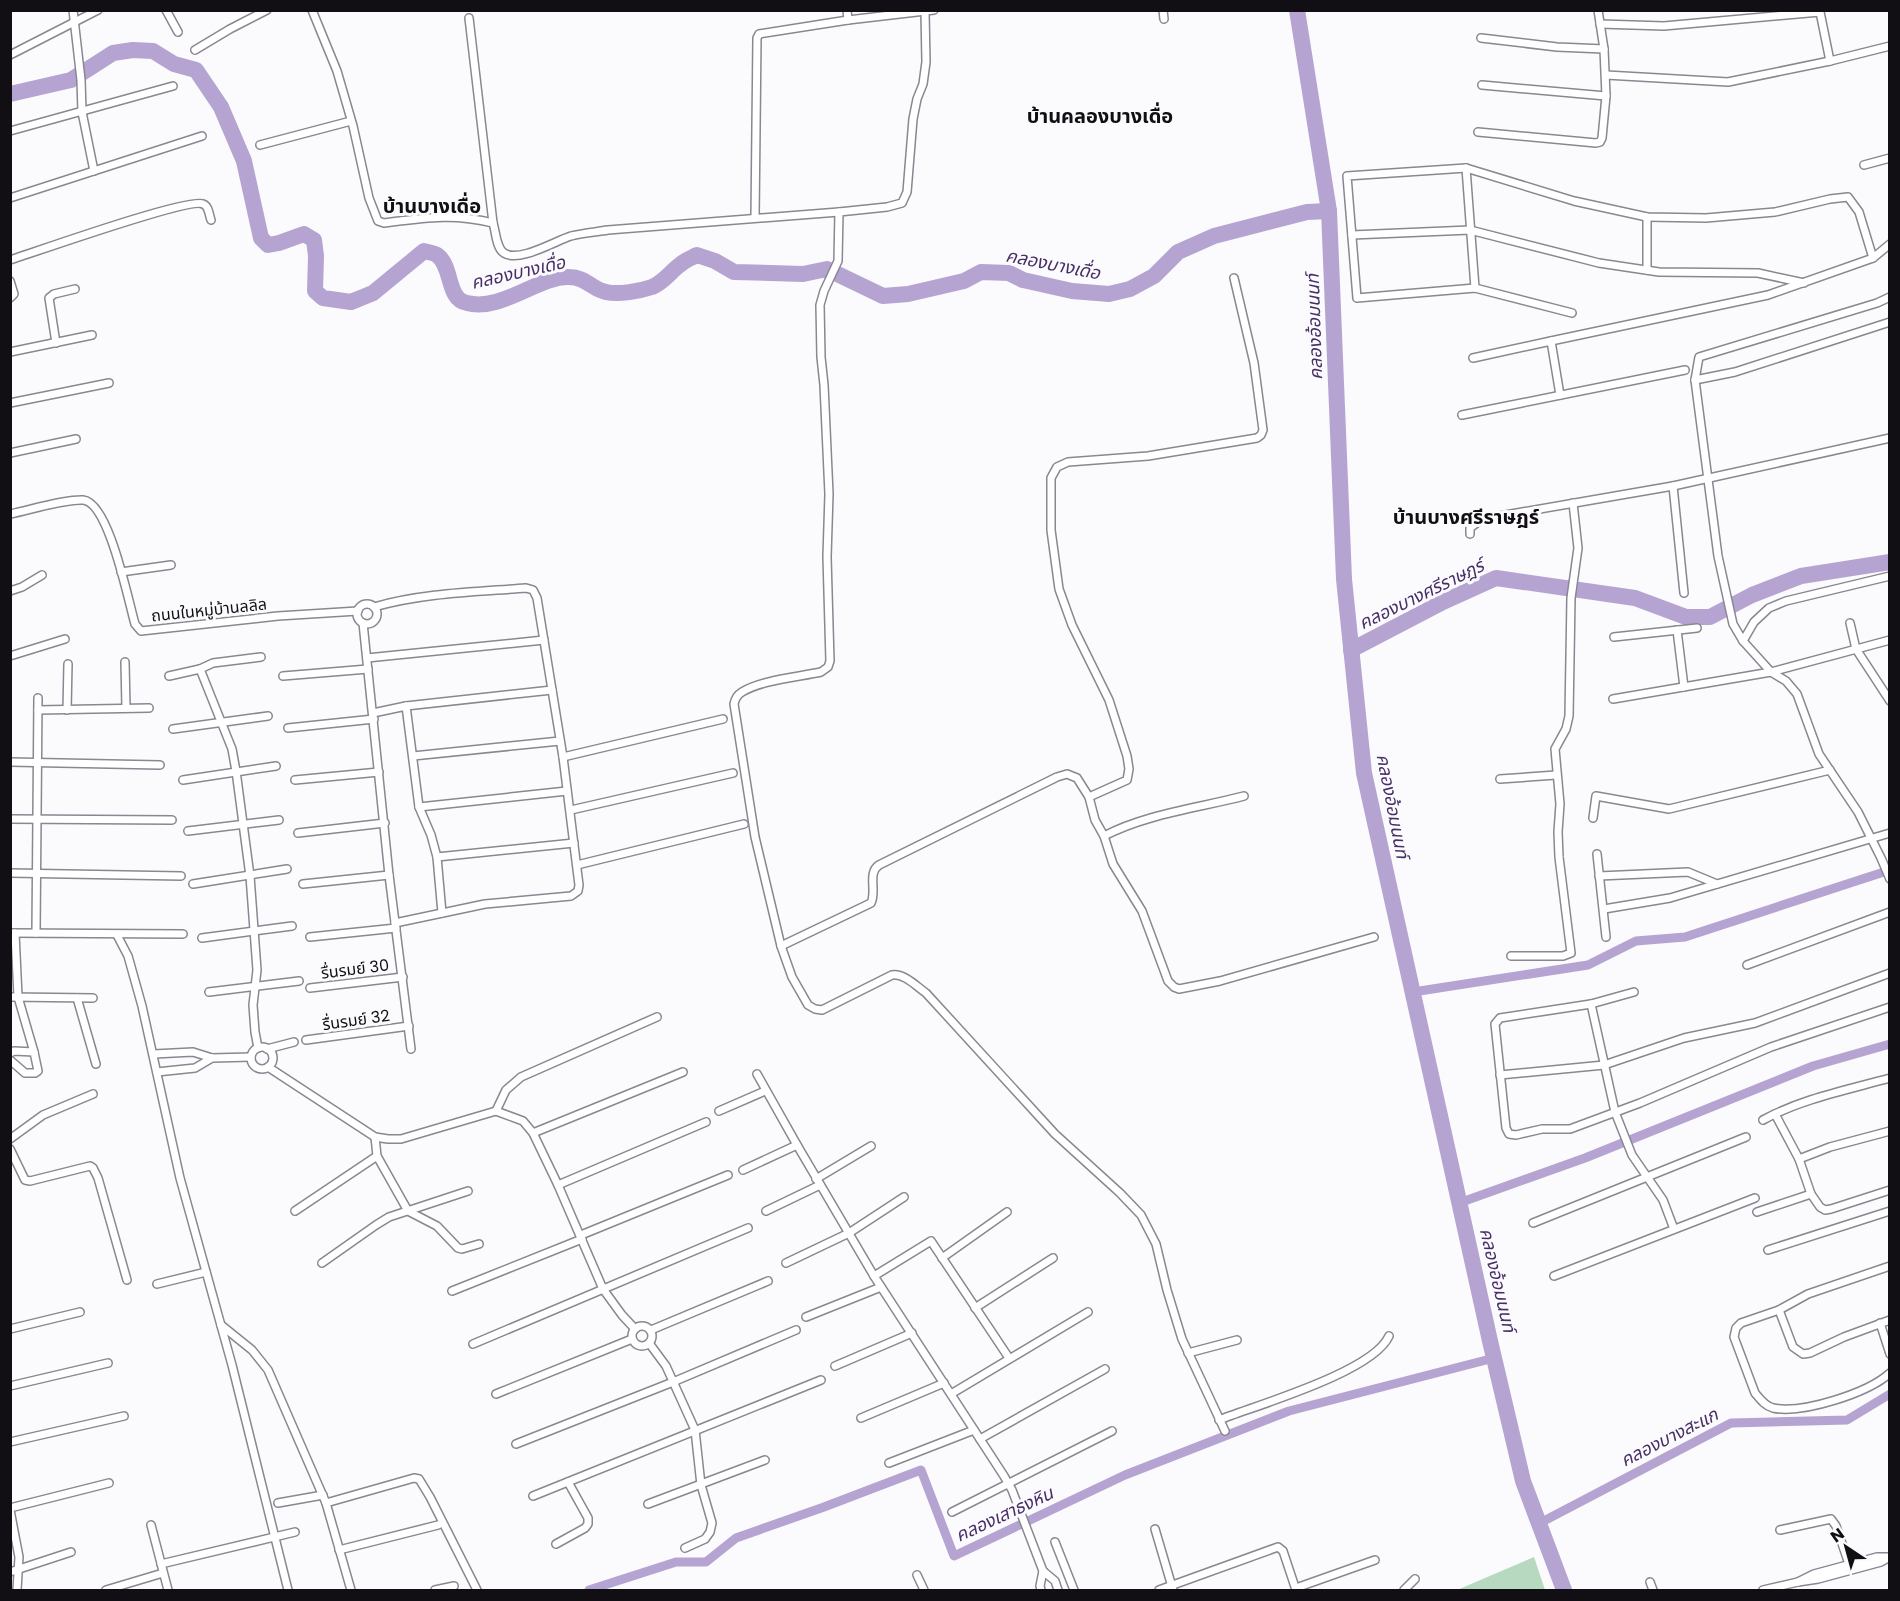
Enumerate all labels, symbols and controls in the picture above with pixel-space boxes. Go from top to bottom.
district label: บ้านคลองบางเดื่อ [1027,102,1173,130]
district label: บ้านบางเดื่อ [383,192,481,220]
water label: คลองบางเดื่อ [1004,243,1103,286]
water label: คลองบางเดื่อ [469,249,568,295]
water label: คลองอ้อมนนท์ [1300,271,1328,380]
district label: บ้านบางศรีราษฎร์ [1393,503,1539,531]
water label: คลองบางศรีราษฎร์ [1354,551,1491,635]
street label: ถนนในหมู่บ้านลลิล [150,592,268,628]
water label: คลองอ้อมนนท์ [1371,752,1416,863]
street label: รื่นรมย์ 30 [319,953,390,985]
street label: รื่นรมย์ 32 [320,1004,391,1036]
water label: คลองอ้อมนนท์ [1474,1226,1523,1337]
water label: คลองบางสะแก [1616,1401,1723,1472]
water label: คลองเสาธงหิน [951,1480,1058,1548]
north arrow [1816,1517,1876,1577]
text: N [1826,1522,1849,1548]

